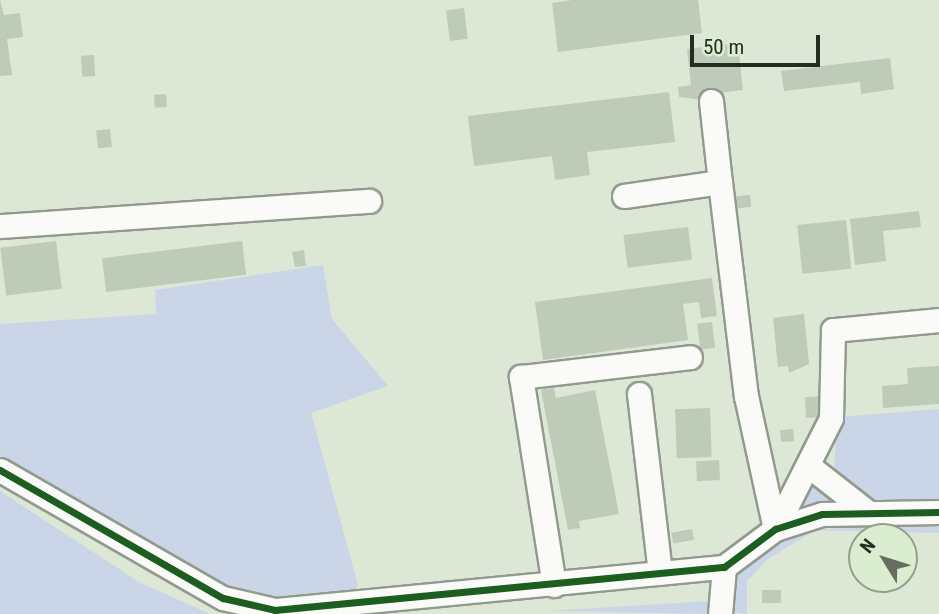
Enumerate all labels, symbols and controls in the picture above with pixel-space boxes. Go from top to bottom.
scale bar [694,21,824,65]
text: 50 m [703,35,744,59]
north arrow [848,523,918,593]
text: N [855,534,880,558]

